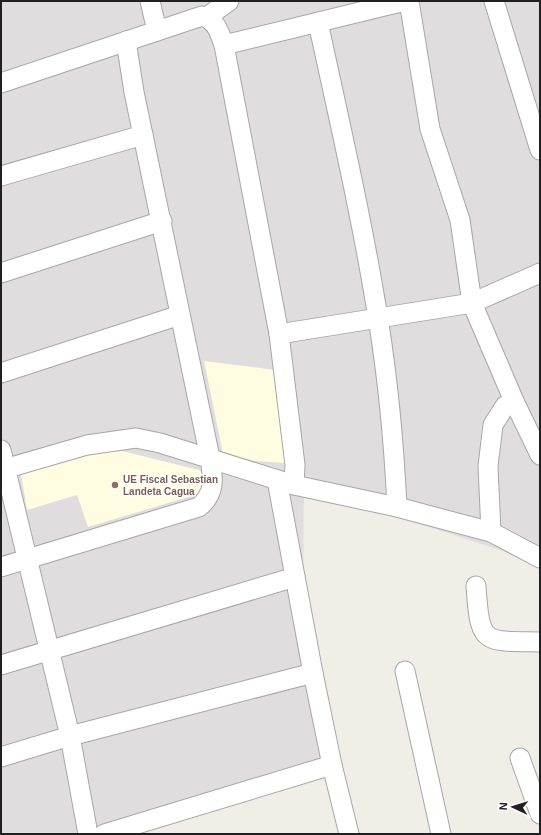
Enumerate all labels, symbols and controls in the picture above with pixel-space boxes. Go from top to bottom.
place label: UE Fiscal Sebastian Landeta Cagua [123,474,218,497]
marker: UE Fiscal Sebastian Landeta Cagua [110,480,120,490]
north arrow [493,787,533,827]
text: N [497,802,509,811]

